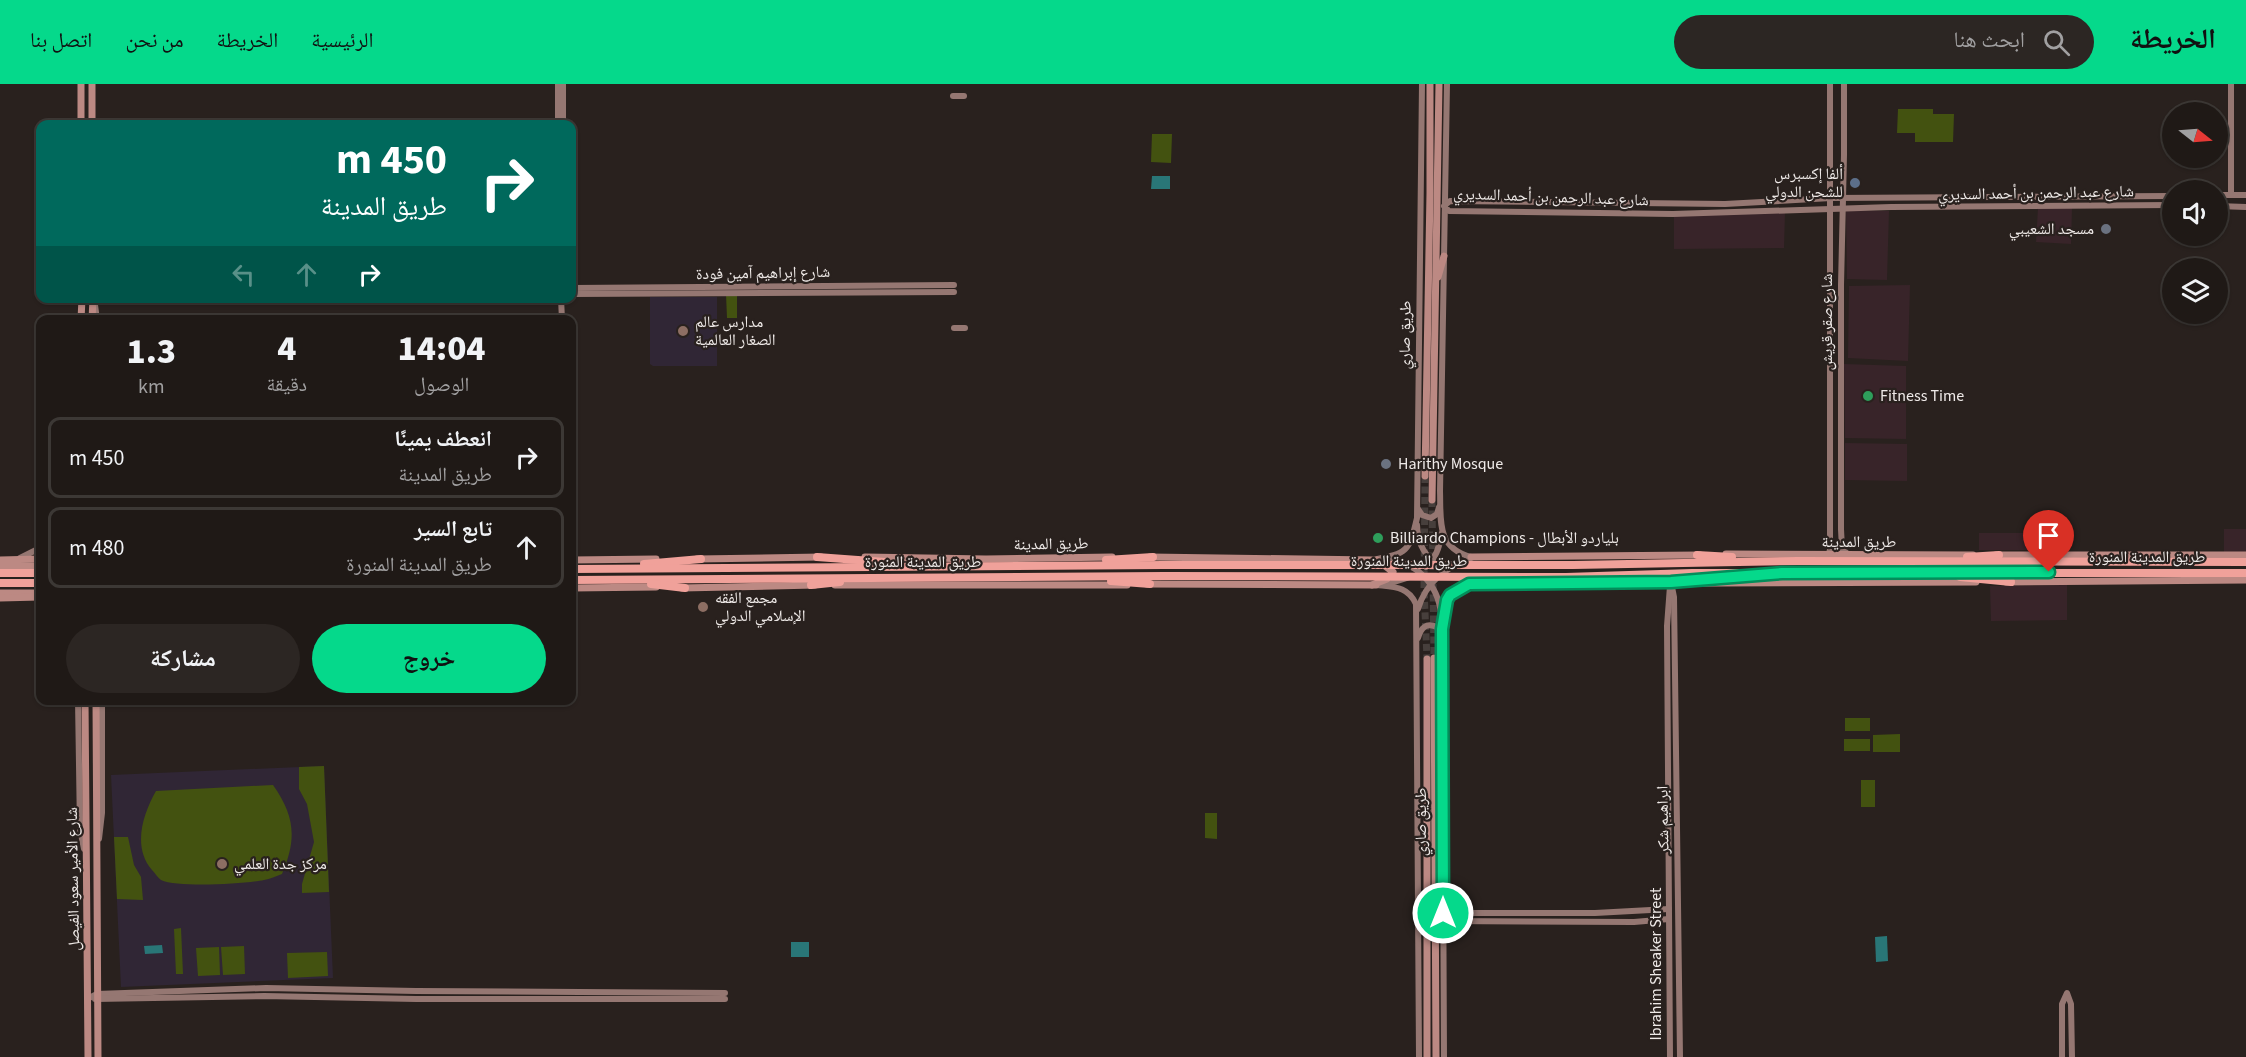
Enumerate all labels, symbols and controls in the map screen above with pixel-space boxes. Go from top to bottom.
search box [1674,15,2094,69]
text: الخريطة [2130,19,2216,59]
text: ابحث هنا [1954,24,2025,56]
text: اتصل بنا [30,25,92,55]
text: من نحن [125,25,183,55]
text: الخريطة [216,25,278,55]
text: الرئيسية [311,25,374,55]
icon: search [2040,26,2073,59]
north arrow [2162,102,2228,168]
map controls [2162,102,2228,324]
text: 450 m [336,130,447,190]
icon: right [468,144,546,222]
place label: ألفا إكسبرس للشحن الدولي [1765,163,1843,204]
marker: ألفا إكسبرس للشحن الدولي [1848,176,1862,190]
street label: شارع عبد الرحمن بن أحمد السديري [1938,180,2134,207]
button: sound [2162,180,2228,246]
street label: شارع عبد الرحمن بن أحمد السديري [1453,183,1649,212]
text: طريق المدينة [321,187,447,226]
place label: مسجد الشعيبي [2009,218,2094,241]
marker: مسجد الشعيبي [2099,222,2113,236]
icon: left [227,258,260,291]
icon: ahead [290,258,323,291]
icon: right [353,258,386,291]
button: layers [2162,258,2228,324]
street label: شارع إبراهيم آمين فودة [696,261,830,285]
street label: شارع صقر قريش [1816,274,1838,371]
street label: طريق صاري [1393,300,1418,370]
place label: مدارس عالم الصغار العالمية [695,311,776,351]
text: 4 [277,323,296,374]
text: 14:04 [398,323,486,374]
marker: مدارس عالم الصغار العالمية [676,324,690,338]
text: 1.3 [126,326,176,377]
text: دقيقة [266,371,307,399]
text: الوصول [414,371,469,399]
text: km [138,373,164,401]
place label: Fitness Time [1880,385,1964,407]
marker: Fitness Time [1861,389,1875,403]
text: انعطف يمينًا [394,423,492,455]
icon: right [510,441,543,474]
text: 450 m [69,442,124,474]
place label: Harithy Mosque [1398,453,1503,475]
marker: Harithy Mosque [1379,457,1393,471]
text: طريق المدينة [399,461,492,489]
pin [2023,510,2074,572]
text: تابع السير [414,513,492,545]
icon: arrive [2032,519,2065,552]
place label: Billiardo Champions - بلياردو الأبطال [1390,527,1619,549]
icon: ahead [510,531,543,564]
marker: Billiardo Champions - بلياردو الأبطال [1371,531,1385,545]
street label: طريق المدينة [1822,531,1896,553]
text: 480 m [69,532,124,564]
street label: طريق المدينة [1013,532,1089,556]
street label: طريق المدينة المنورة [2089,546,2205,568]
street label: طريق المدينة المنورة [1351,550,1467,572]
text: طريق المدينة المنورة [346,551,492,579]
street label: طريق المدينة المنورة [865,551,981,573]
place label: مجمع الفقه الإسلامي الدولي [715,587,806,628]
marker: مجمع الفقه الإسلامي الدولي [696,600,710,614]
button: مشاركة [66,624,300,693]
button: خروج [312,624,546,693]
street label: ابراهيم شكر [1651,786,1675,855]
street label: طريق صاري [1410,788,1433,856]
street label: شارع الأمير سعود الفيصل [61,807,85,951]
place label: مركز جدة العلمي [234,853,327,876]
marker: مركز جدة العلمي [215,857,229,871]
position arrow [1411,881,1475,945]
street label: Ibrahim Sheaker Street [1645,887,1667,1040]

